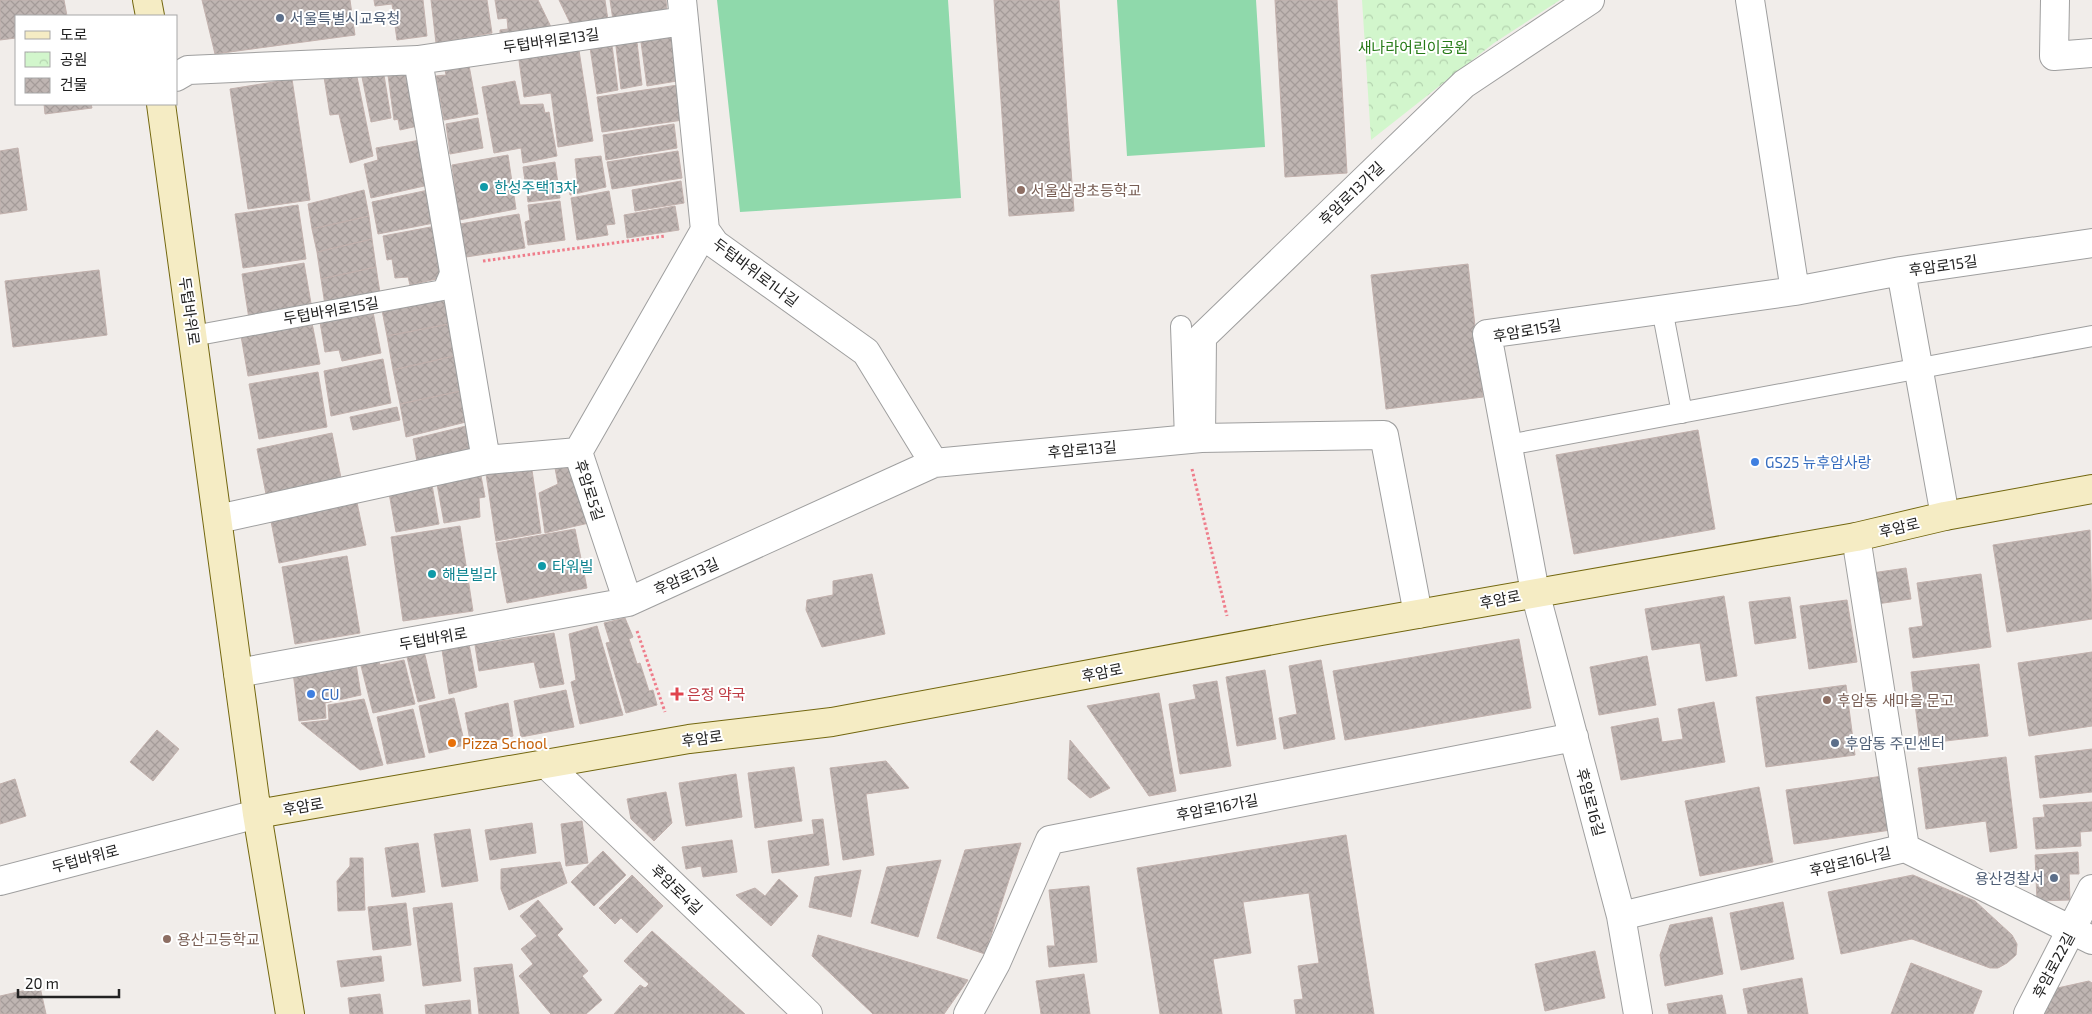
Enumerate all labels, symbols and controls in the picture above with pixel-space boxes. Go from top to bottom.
place label: 서울특별시교육청 [290,9,400,27]
marker: 서울특별시교육청 [274,12,286,24]
legend [15,15,178,105]
street label: 두텁바위로13길 [502,24,600,56]
text: 도로 [60,25,88,43]
park label: 새나라어린이공원 [1358,38,1468,56]
text: 공원 [60,50,88,68]
text: 건물 [60,75,88,93]
street label: 후암로13가길 [1315,158,1387,228]
place label: 한성주택13차 [494,178,578,196]
marker: 한성주택13차 [478,181,490,193]
place label: 서울삼광초등학교 [1031,181,1141,199]
marker: 서울삼광초등학교 [1015,184,1027,196]
street label: 두텁바위로1나길 [710,234,802,310]
street label: 후암로15길 [1907,251,1979,279]
street label: 두텁바위로 [176,276,204,346]
street label: 두텁바위로15길 [282,293,380,327]
street label: 후암로15길 [1491,315,1563,345]
street label: 후암로13길 [1047,437,1117,461]
place label: GS25 뉴후암사랑 [1765,453,1872,471]
marker: GS25 뉴후암사랑 [1749,456,1761,468]
street label: 후암로5길 [572,457,608,523]
street label: 후암로 [1877,514,1921,540]
street label: 후암로13길 [651,554,721,598]
place label: 타워빌 [552,557,593,575]
marker: 타워빌 [536,560,548,572]
place label: 해븐빌라 [442,565,497,583]
marker: 해븐빌라 [426,568,438,580]
street label: 후암로 [1478,586,1522,612]
street label: 두텁바위로 [397,623,469,653]
street label: 후암로 [1080,659,1124,685]
place label: CU [321,685,340,703]
place label: 은정 약국 [687,685,746,703]
marker: CU [305,688,317,700]
marker: 은정 약국 [671,688,683,700]
place label: 후암동 새마을 문고 [1837,691,1954,709]
marker: 후암동 새마을 문고 [1821,694,1833,706]
street label: 후암로 [680,726,724,750]
place label: Pizza School [462,734,548,752]
place label: 후암동 주민센터 [1845,734,1945,752]
marker: Pizza School [446,737,458,749]
marker: 후암동 주민센터 [1829,737,1841,749]
street label: 후암로16길 [1573,766,1609,838]
street label: 후암로16가길 [1174,790,1260,824]
street label: 후암로 [281,794,325,818]
street label: 두텁바위로 [49,840,121,876]
street label: 후암로16나길 [1807,843,1893,879]
street label: 후암로4길 [648,860,706,918]
place label: 용산경찰서 [1975,869,2044,887]
marker: 용산경찰서 [2048,872,2060,884]
street label: 후암로22길 [2028,929,2078,1001]
place label: 용산고등학교 [177,930,260,948]
marker: 용산고등학교 [161,933,173,945]
scale bar [18,966,119,998]
text: 20 m [25,974,59,992]

